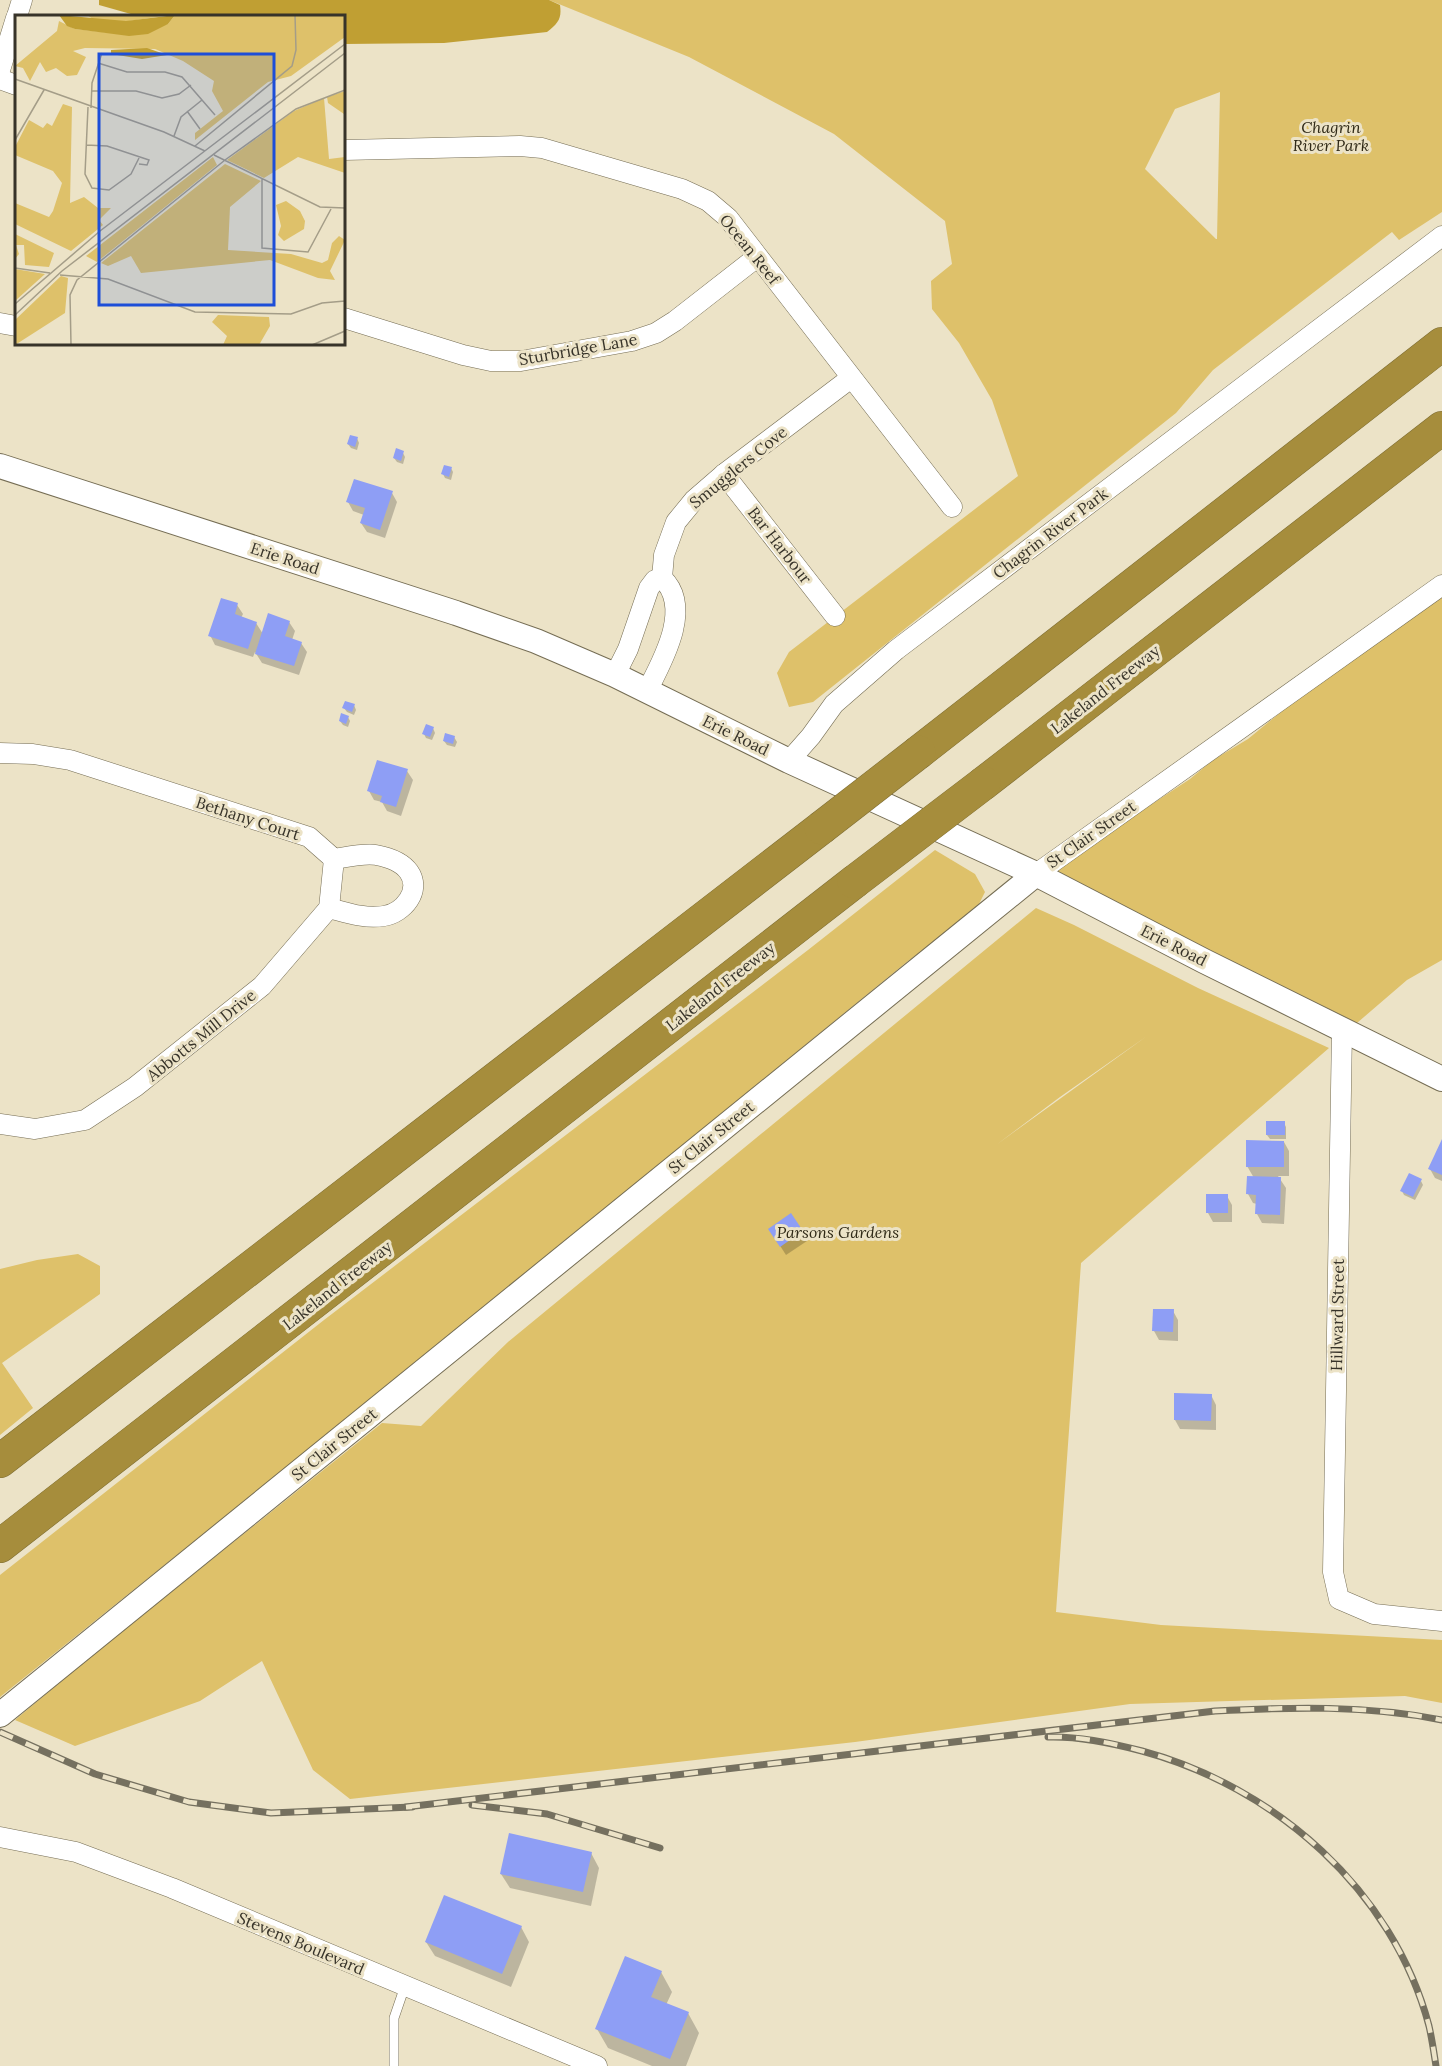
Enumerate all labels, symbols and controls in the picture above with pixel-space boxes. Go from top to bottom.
inset map [15,15,345,345]
park label: Chagrin River Park [1293,117,1369,155]
street label: Ocean Reef [716,210,785,289]
street label: Sturbridge Lane [517,329,639,369]
street label: Smugglers Cove [685,421,791,512]
street label: Chagrin River Park [989,483,1112,583]
street label: Bar Harbour [744,503,816,587]
street label: Erie Road [248,537,322,579]
street label: Lakeland Freeway [1046,640,1164,738]
street label: Erie Road [700,710,773,760]
street label: Bethany Court [193,792,303,844]
street label: St Clair Street [1043,795,1140,872]
street label: Erie Road [1138,920,1211,970]
street label: Lakeland Freeway [661,937,779,1035]
street label: Abbotts Mill Drive [142,985,260,1086]
street label: St Clair Street [664,1096,758,1178]
park label: Parsons Gardens [777,1222,899,1242]
street label: Lakeland Freeway [278,1236,396,1334]
street label: Hillward Street [1326,1258,1348,1371]
street label: St Clair Street [287,1403,381,1485]
street label: Stevens Boulevard [234,1907,368,1979]

